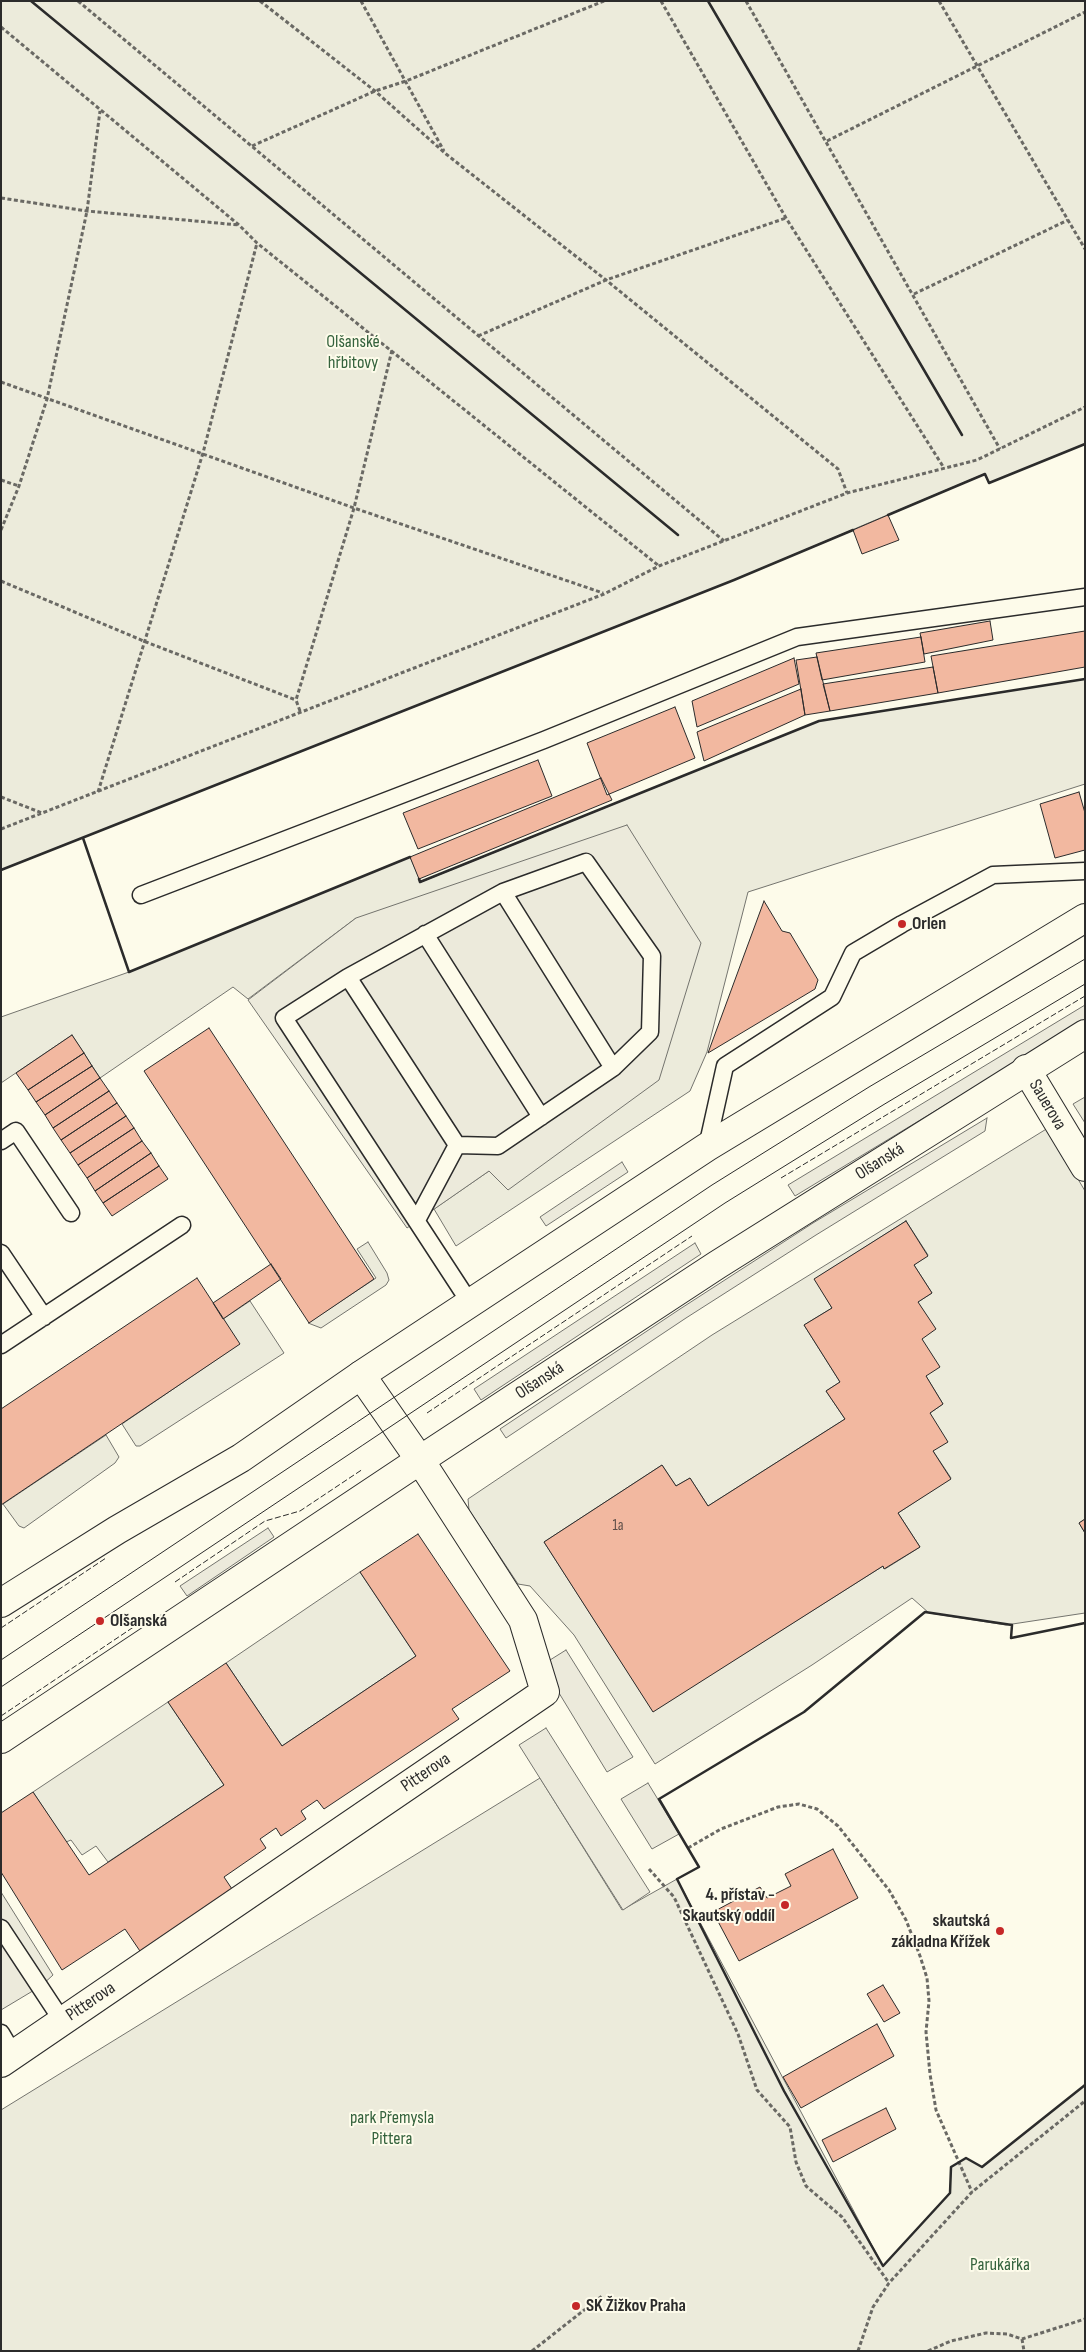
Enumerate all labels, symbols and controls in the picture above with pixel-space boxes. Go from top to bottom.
park label: Olšanské hřbitovy [326,331,380,374]
place label: Orlen [912,913,946,935]
marker: Orlen [896,918,908,930]
street label: Sauerova [1024,1076,1070,1134]
street label: Olšanská [852,1139,908,1185]
street label: Olšanská [512,1357,568,1405]
house number: 1a [612,1517,624,1535]
place label: Olšanská [110,1610,167,1632]
marker: Olšanská [94,1615,106,1627]
street label: Pitterova [397,1749,455,1797]
place label: 4. přístav - Skautský oddíl [683,1884,775,1926]
marker: 4. přístav - Skautský oddíl [779,1899,791,1911]
place label: skautská základna Křížek [891,1910,990,1952]
marker: skautská základna Křížek [994,1925,1006,1937]
street label: Pitterova [62,1978,120,2026]
park label: park Přemysla Pittera [350,2107,434,2150]
park label: Parukářka [970,2254,1030,2276]
place label: SK Žižkov Praha [586,2295,686,2317]
marker: SK Žižkov Praha [570,2300,582,2312]

